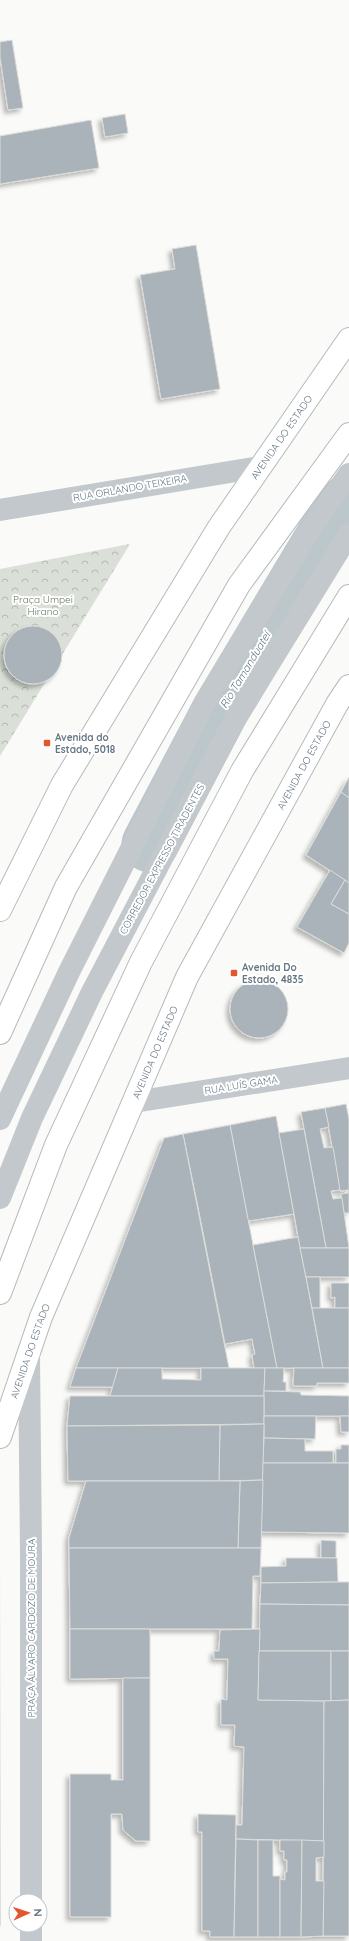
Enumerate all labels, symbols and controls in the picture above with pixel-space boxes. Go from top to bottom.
street label: AVENIDA DO ESTADO [248,392,315,482]
street label: RUA ORLANDO TEIXEIRA [72,471,189,504]
park label: Praça Umpei Hirano [13,593,73,618]
water label: Rio Tamanduateí [217,627,275,711]
street label: AVENIDA DO ESTADO [274,718,334,812]
place label: Avenida do Estado, 5018 [55,731,116,756]
marker: Avenida do Estado, 5018 [42,738,52,748]
street label: CORREDOR EXPRESSO TIRADENTES [117,781,207,936]
place label: Avenida Do Estado, 4835 [242,961,304,986]
marker: Avenida Do Estado, 4835 [229,968,239,978]
street label: AVENIDA DO ESTADO [129,1003,181,1101]
street label: RUA LUÍS GAMA [203,1073,279,1097]
street label: AVENIDA DO ESTADO [7,1301,53,1400]
street label: PRAÇA ÁLVARO CARDOZO DE MOURA [25,1538,38,1717]
north arrow [8,1893,48,1933]
text: N [31,1908,45,1917]

